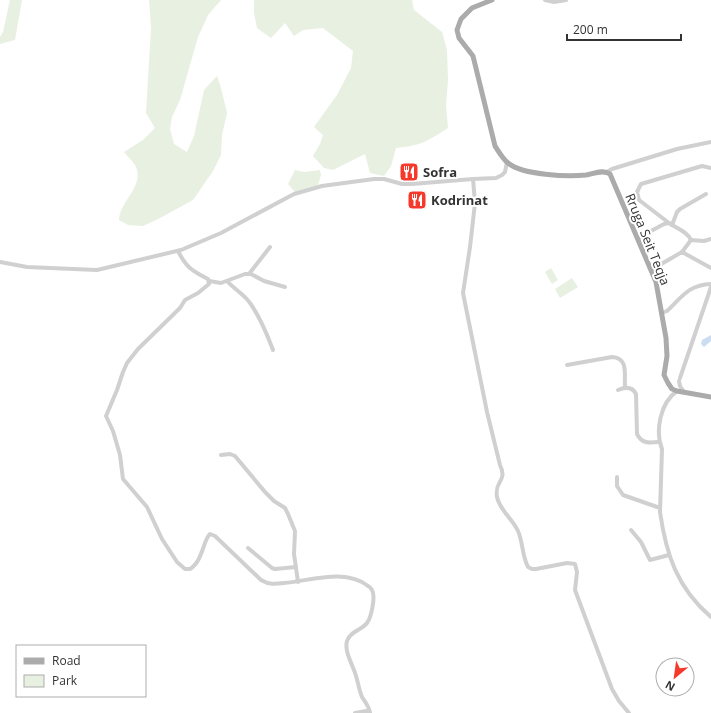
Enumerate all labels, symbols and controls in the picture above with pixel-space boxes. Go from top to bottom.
scale bar [567,16,681,42]
text: 200 m [573,21,608,38]
restaurant icon: Sofra [398,161,420,183]
place label: Sofra [423,163,457,181]
restaurant icon: Kodrinat [406,189,428,211]
street label: Rruga Seit Teqja [621,190,675,288]
place label: Kodrinat [431,191,488,209]
legend [16,645,146,697]
text: Road [52,652,81,669]
north arrow [655,657,695,697]
text: Park [52,672,78,689]
text: N [662,677,677,695]

